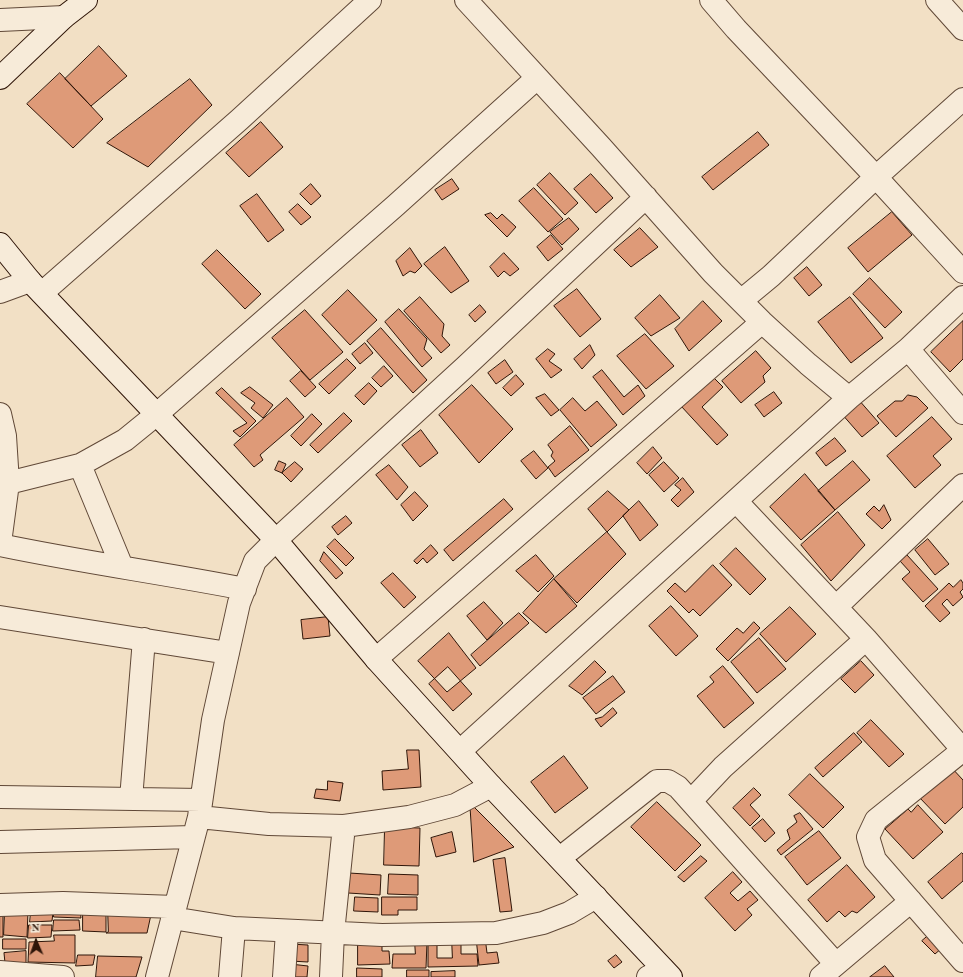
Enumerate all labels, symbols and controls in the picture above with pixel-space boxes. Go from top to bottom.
north arrow [16,921,56,961]
text: N [31,923,40,934]

